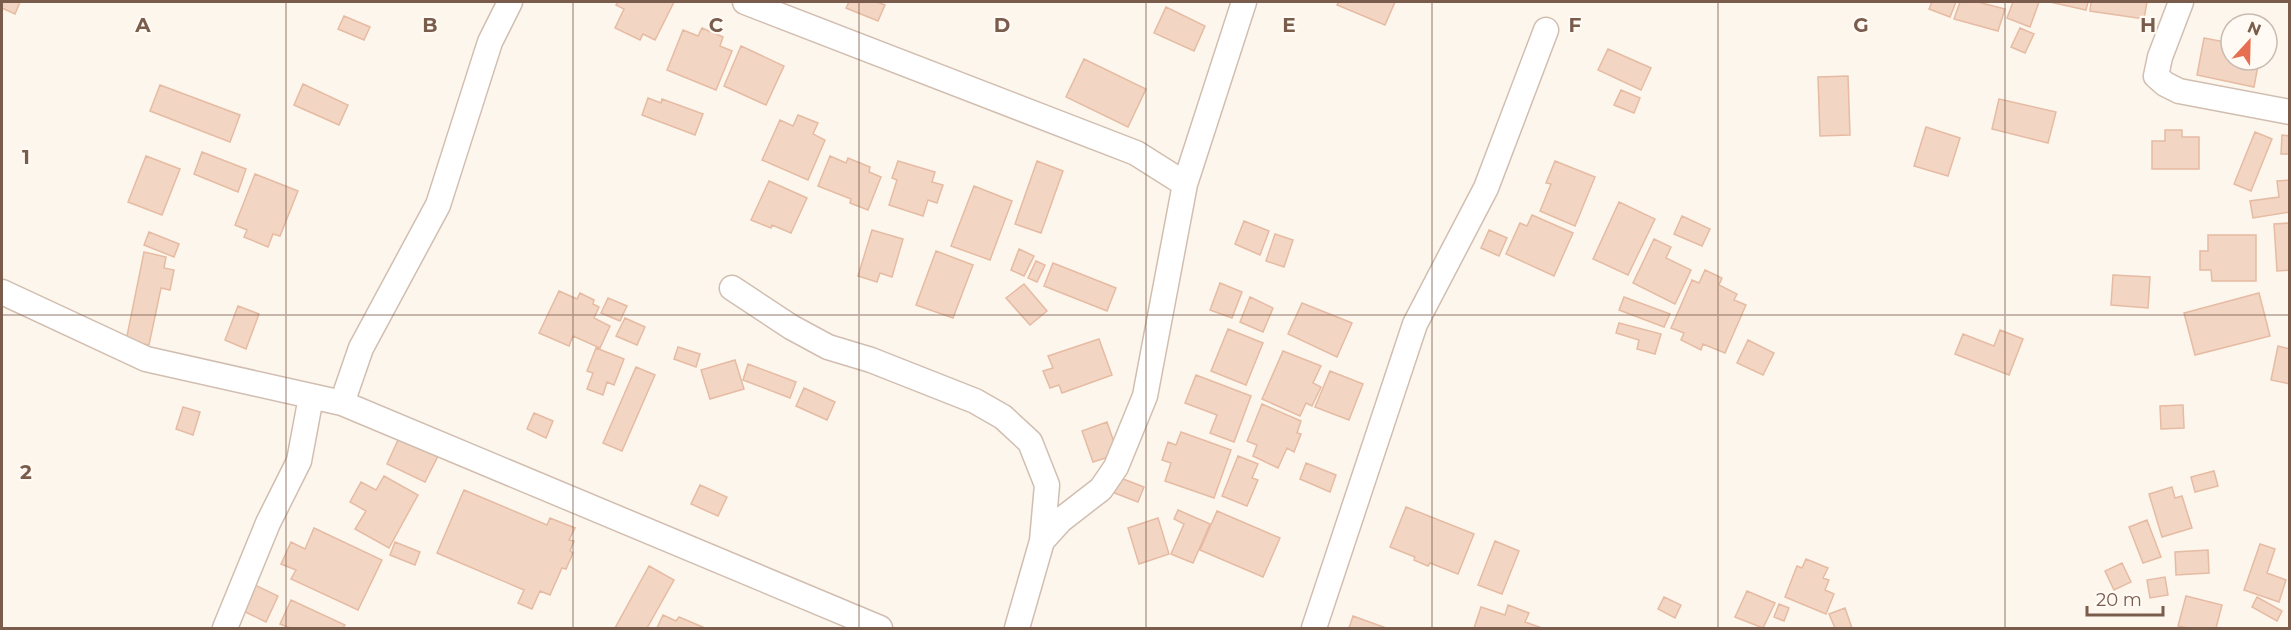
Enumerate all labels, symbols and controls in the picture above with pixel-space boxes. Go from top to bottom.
north arrow [2219,12,2279,72]
text: A [134,13,151,37]
text: B [422,13,438,37]
text: C [709,13,724,37]
text: D [994,13,1010,37]
text: E [1282,13,1296,37]
text: F [1569,13,1582,37]
text: G [1853,13,1869,37]
text: H [2140,13,2156,37]
text: N [2245,17,2264,40]
text: 1 [22,145,30,169]
text: 2 [20,460,32,484]
scale bar [2087,579,2164,617]
text: 20 m [2096,589,2142,611]

